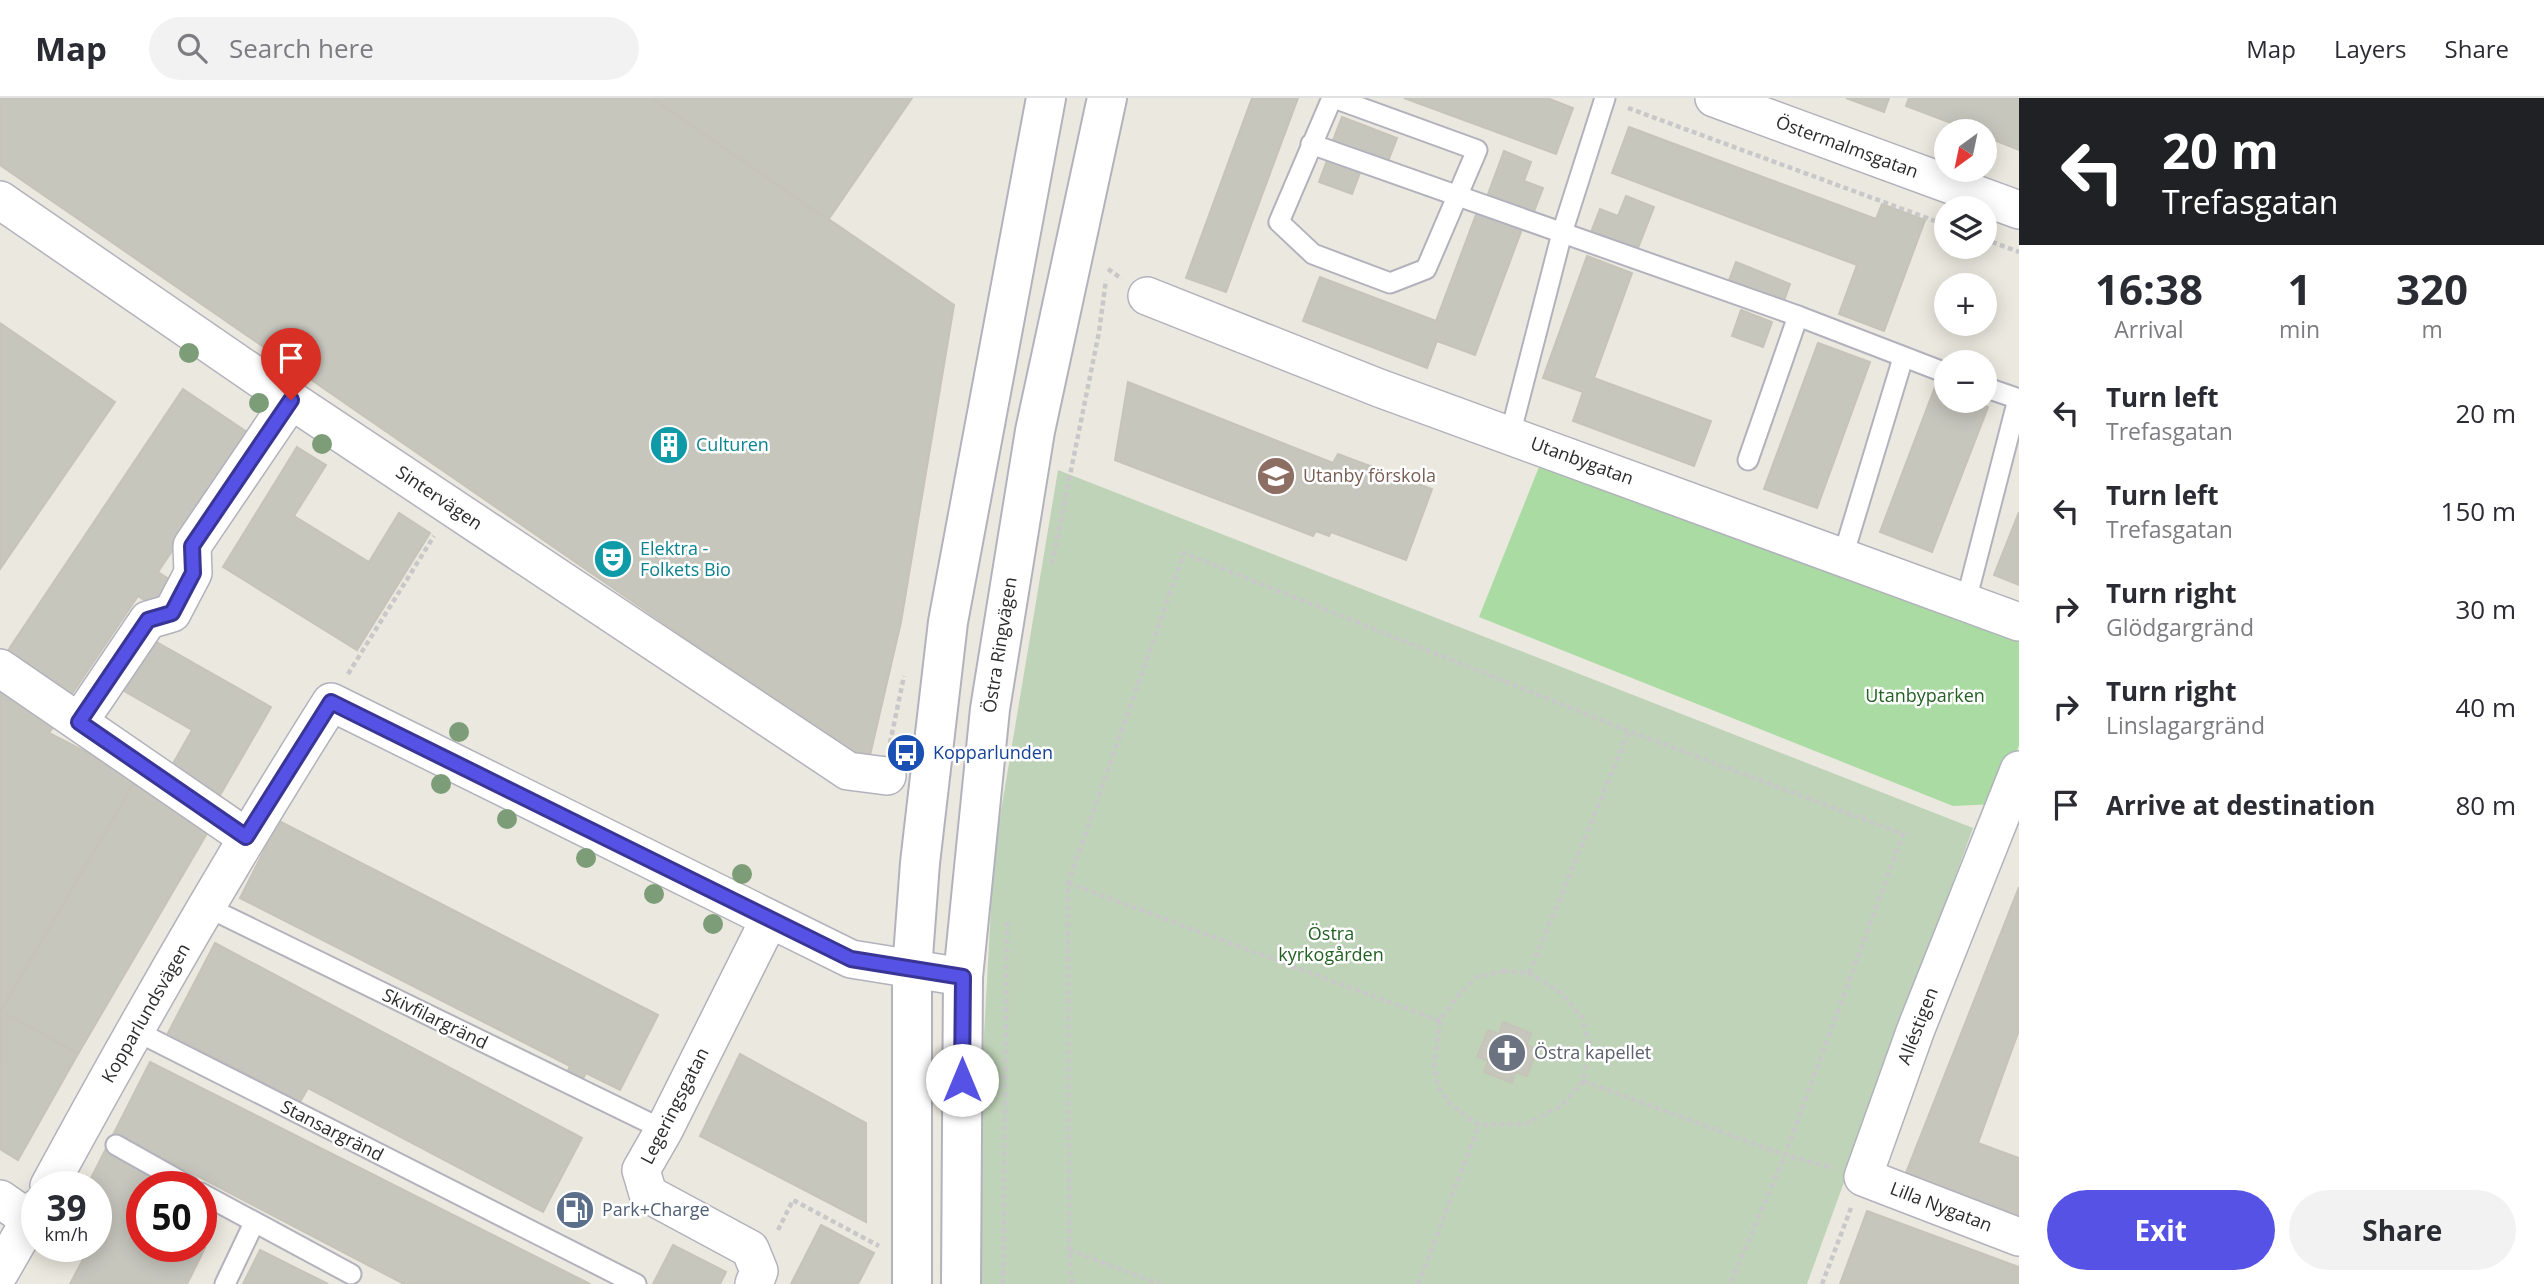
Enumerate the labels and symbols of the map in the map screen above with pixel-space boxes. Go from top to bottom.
street label: Östermalmsgatan [1773,109,1922,183]
north arrow [1934,119,1997,182]
pin [261,328,321,400]
building icon: Culturen [648,424,690,466]
street label: Utanbygatan [1528,430,1637,490]
place label: Culturen [696,432,769,456]
school or university icon: Utanby förskola [1255,455,1297,497]
street label: Sintervägen [392,459,487,535]
place label: Utanby förskola [1303,463,1436,487]
place label: Elektra - Folkets Bio [640,536,731,581]
theatre icon: Elektra - Folkets Bio [592,538,634,580]
street label: Östra Ringvägen [976,575,1022,715]
park label: Utanbyparken [1865,683,1985,707]
bus stop icon: Kopparlunden [885,732,927,774]
place label: Kopparlunden [933,740,1053,764]
park label: Östra kyrkogården [1278,921,1384,966]
street label: Kopparlundsvägen [95,938,195,1087]
street label: Skivfilargränd [379,982,492,1054]
street label: Alléstigen [1891,984,1943,1068]
church icon: Östra kapellet [1486,1032,1528,1074]
place label: Östra kapellet [1534,1040,1651,1064]
street label: Legeringsgatan [634,1043,714,1168]
position arrow [925,1043,999,1117]
street label: Stansargränd [277,1094,388,1166]
speed limit sign: 50 [126,1171,217,1262]
street label: Lilla Nygatan [1887,1176,1996,1237]
fuel station icon: Park+Charge [554,1189,596,1231]
place label: Park+Charge [602,1197,710,1221]

